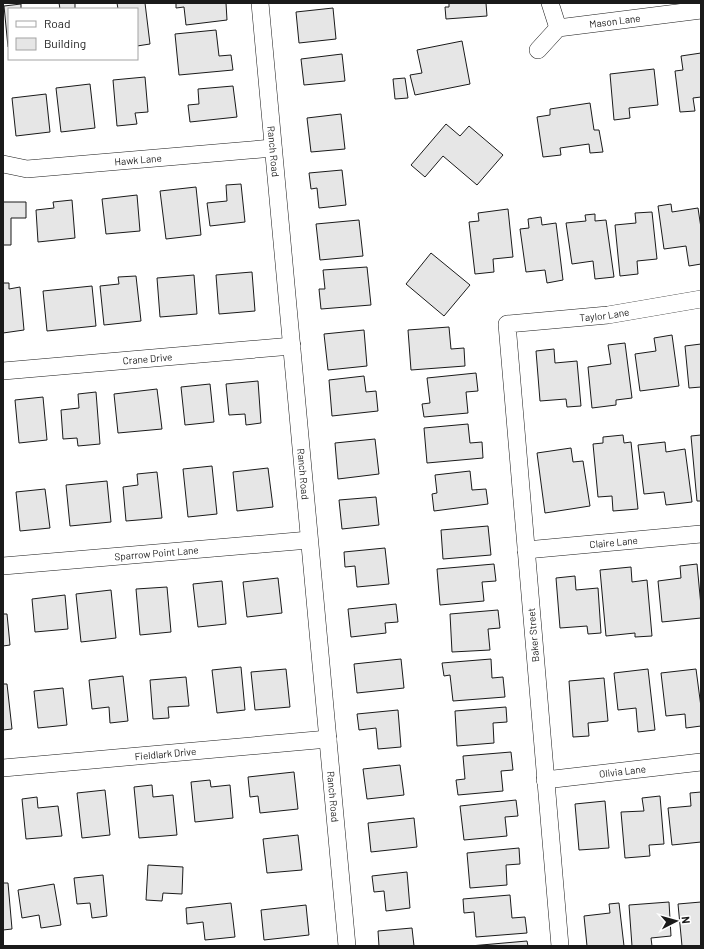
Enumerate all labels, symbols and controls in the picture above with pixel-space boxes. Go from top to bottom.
legend [8,8,138,60]
street label: Mason Lane [589,12,641,30]
text: Road [44,16,71,30]
text: Building [44,36,86,50]
street label: Ranch Road [265,125,282,177]
street label: Hawk Lane [114,152,162,168]
street label: Taylor Lane [579,305,630,324]
street label: Crane Drive [122,350,173,367]
street label: Ranch Road [295,448,312,500]
street label: Claire Lane [589,534,638,550]
street label: Sparrow Point Lane [114,543,199,563]
street label: Baker Street [525,607,541,663]
street label: Fieldlark Drive [134,745,197,762]
street label: Olivia Lane [598,762,647,780]
street label: Ranch Road [325,771,342,823]
north arrow [656,901,696,941]
text: N [680,916,693,924]

